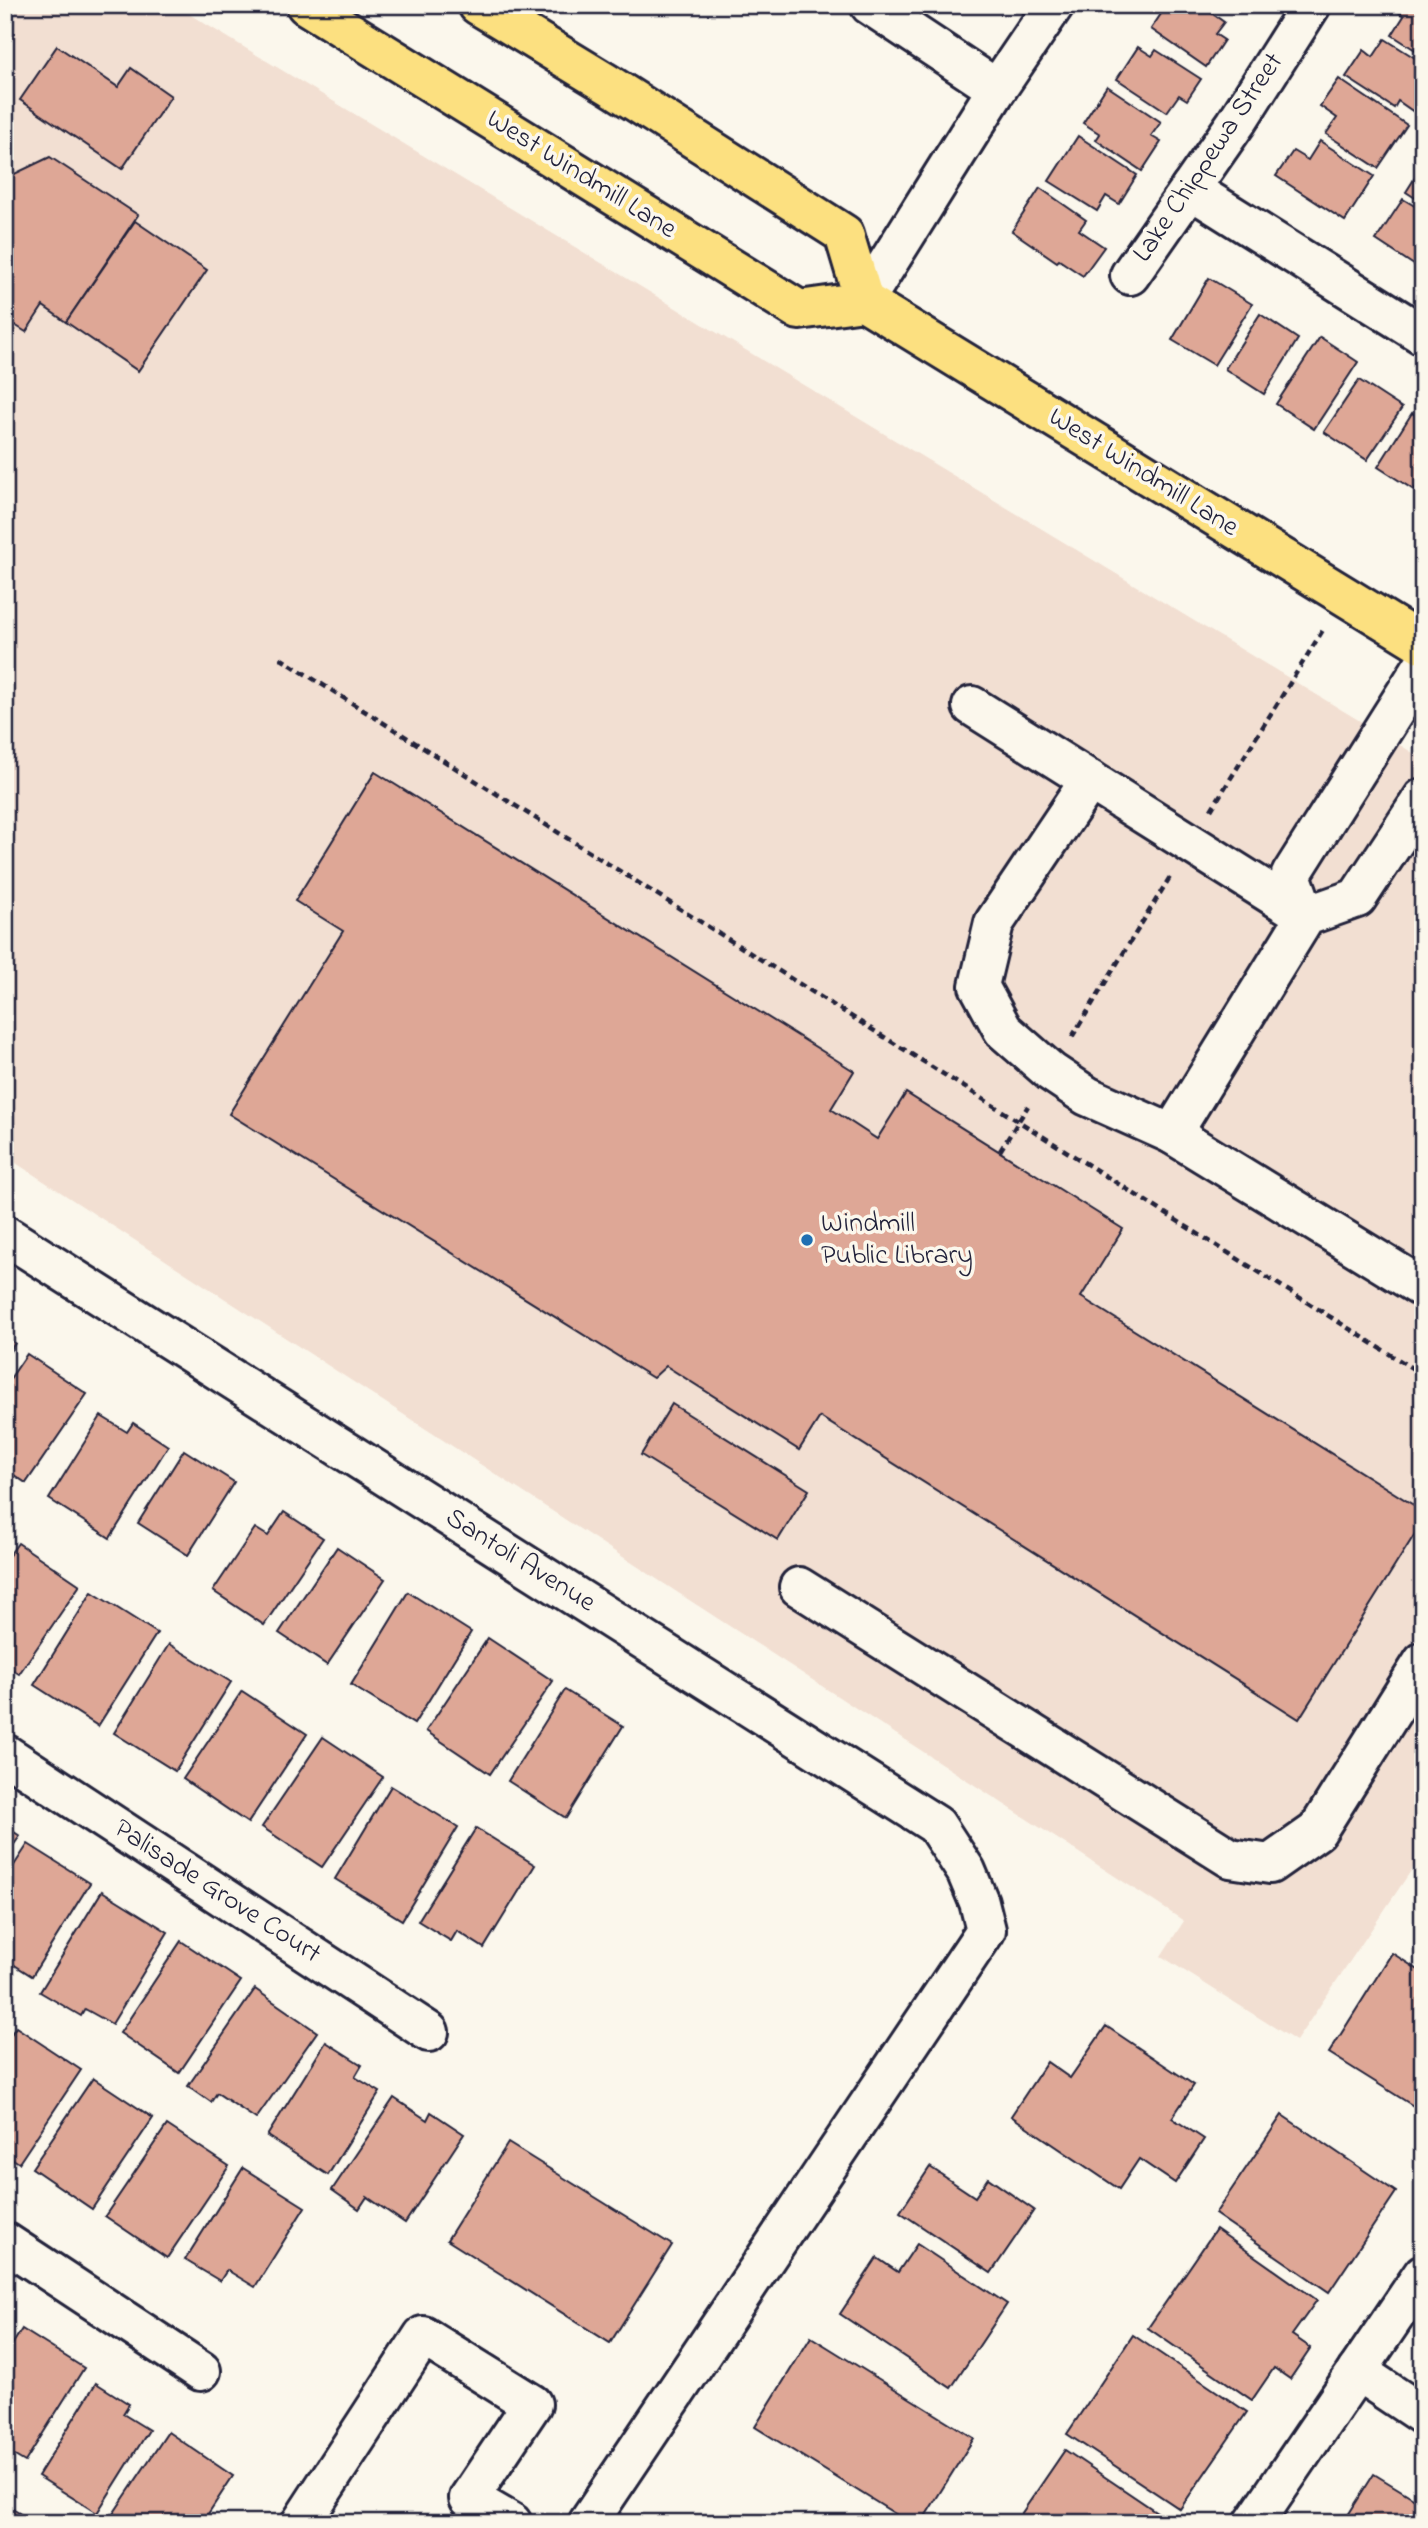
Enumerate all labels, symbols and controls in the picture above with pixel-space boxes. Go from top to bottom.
street label: Lake Chippewa Street [1123,45,1295,271]
street label: West Windmill Lane [478,100,685,250]
street label: West Windmill Lane [1040,398,1247,548]
place label: Windmill Public Library [821,1204,973,1277]
marker: Windmill Public Library [799,1232,815,1248]
street label: Santoli Avenue [437,1498,604,1624]
street label: Palisade Grove Court [105,1809,329,1975]

